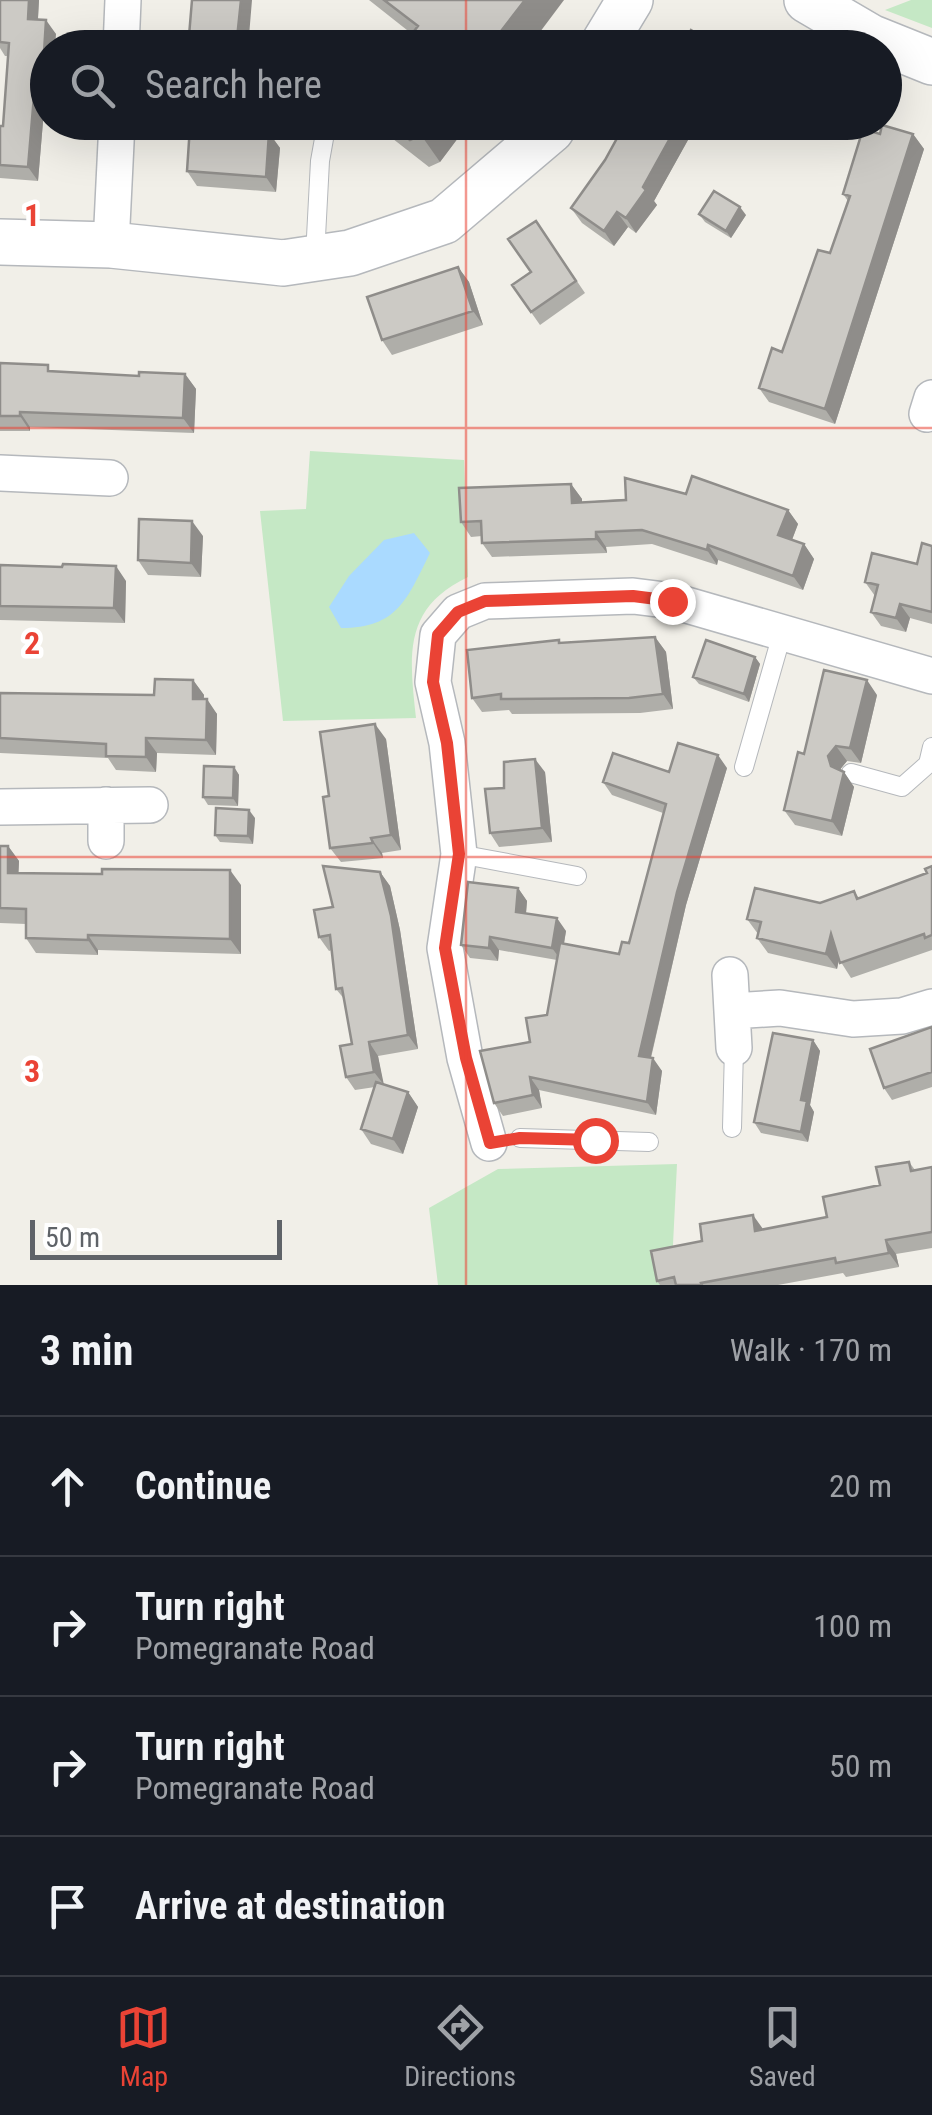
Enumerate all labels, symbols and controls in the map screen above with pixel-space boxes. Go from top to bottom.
search box [30,30,902,140]
icon: search [65,58,120,113]
text: Search here [145,63,322,107]
text: 1 [24,196,40,234]
route end [650,579,696,625]
text: 2 [24,624,40,662]
text: 3 [24,1052,40,1090]
route start [573,1118,619,1164]
scale bar [30,1215,282,1260]
text: 50 m [45,1221,100,1254]
text: 3 min [40,1326,133,1375]
text: Walk · 170 m [730,1331,892,1369]
icon: ahead [40,1459,95,1514]
text: Continue [135,1464,271,1508]
text: 20 m [829,1467,892,1505]
text: Turn right [135,1585,285,1629]
icon: right [40,1599,95,1654]
text: 100 m [813,1607,892,1645]
text: Pomegranate Road [135,1629,375,1667]
text: Turn right [135,1725,285,1769]
icon: right [40,1739,95,1794]
text: 50 m [829,1747,892,1785]
text: Pomegranate Road [135,1769,375,1807]
icon: arrive [40,1879,95,1934]
text: Arrive at destination [135,1884,445,1928]
tab: Map [116,2000,171,2093]
tab: Directions [404,2000,516,2093]
tab: Saved [749,2000,816,2093]

